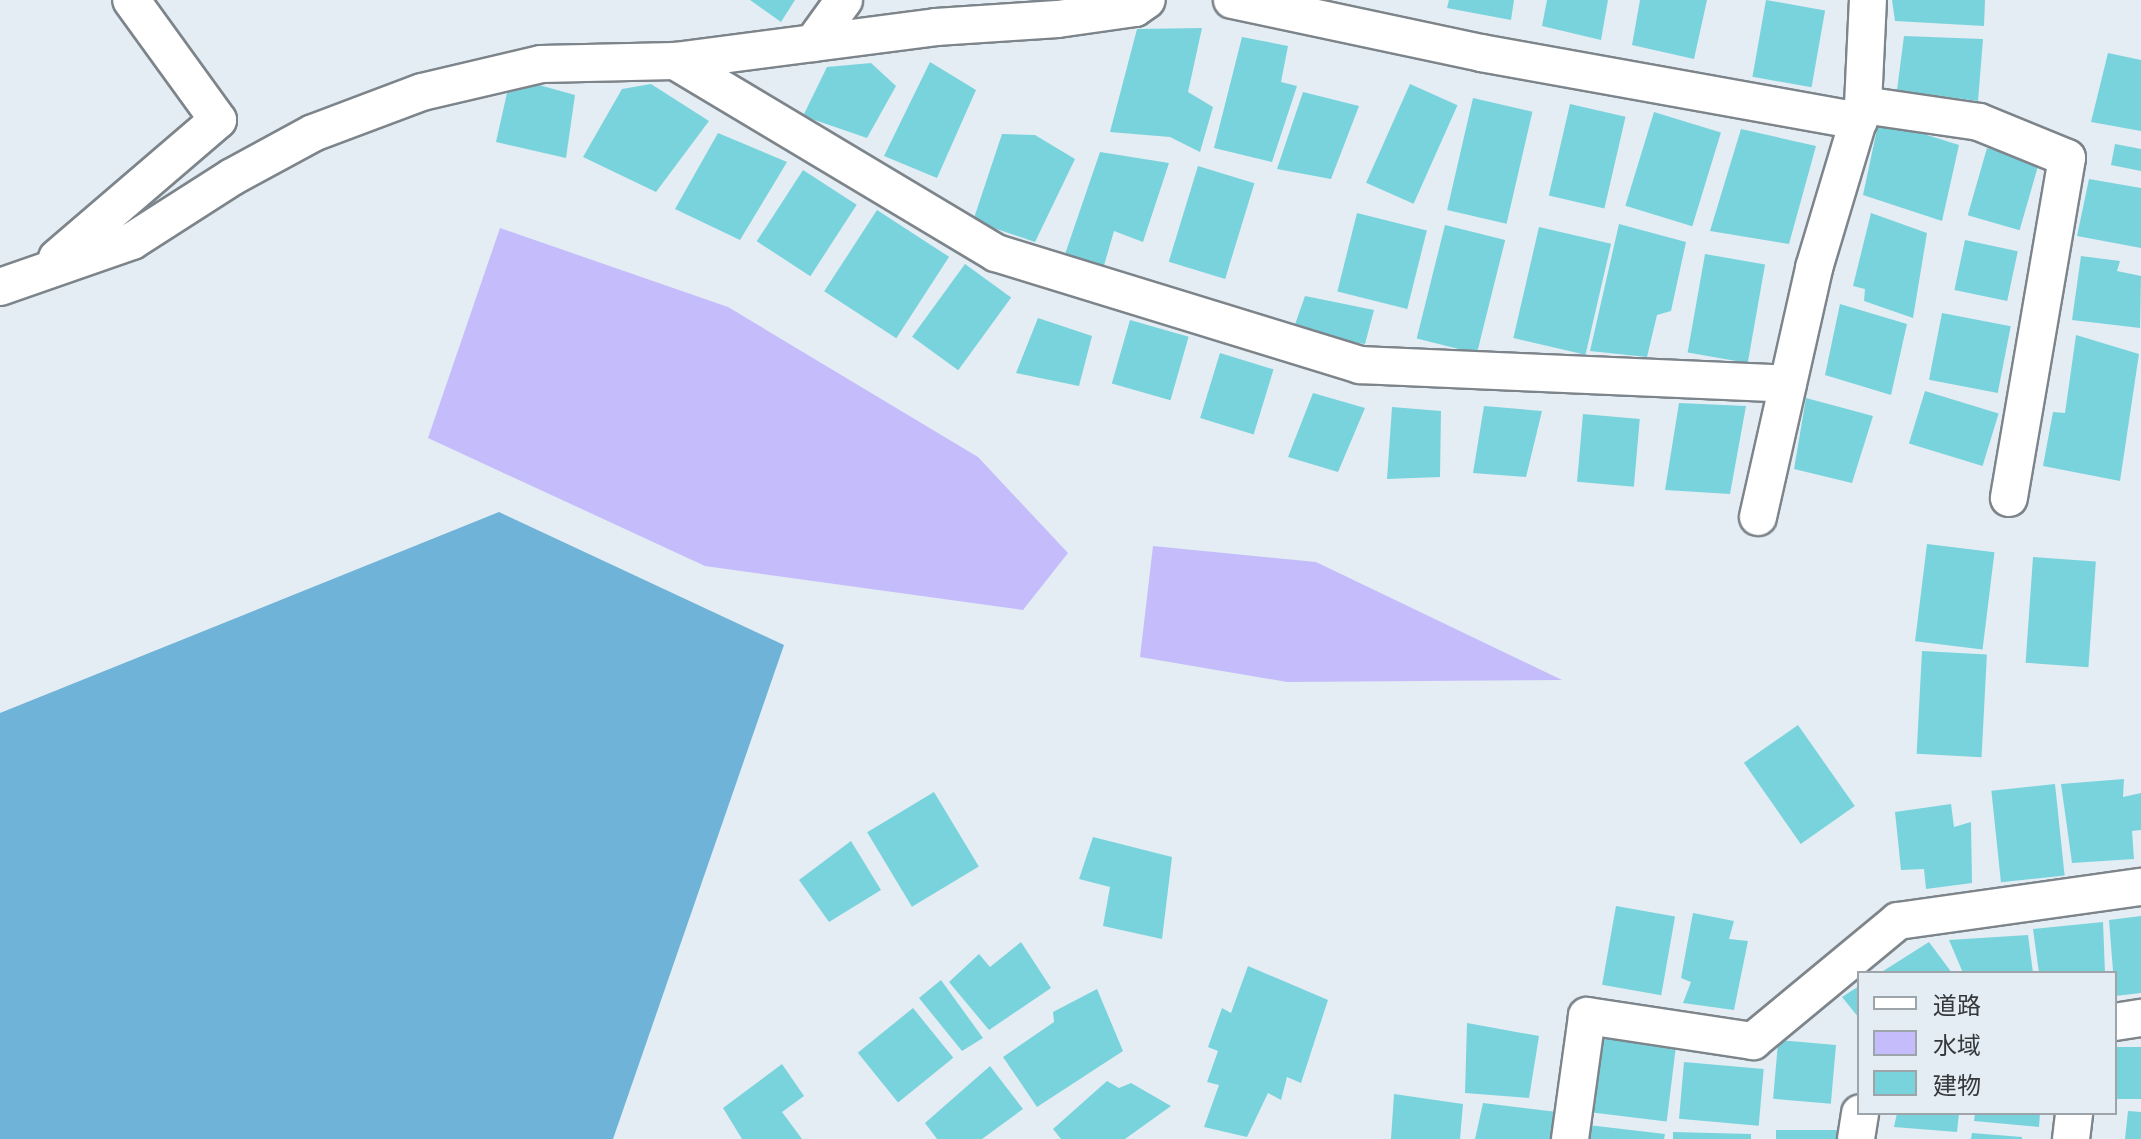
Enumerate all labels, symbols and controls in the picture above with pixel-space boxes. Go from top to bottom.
legend [1857,971,2117,1115]
text: 道路 [1933,988,1981,1021]
text: 水域 [1933,1028,1981,1061]
text: 建物 [1933,1068,1981,1101]

